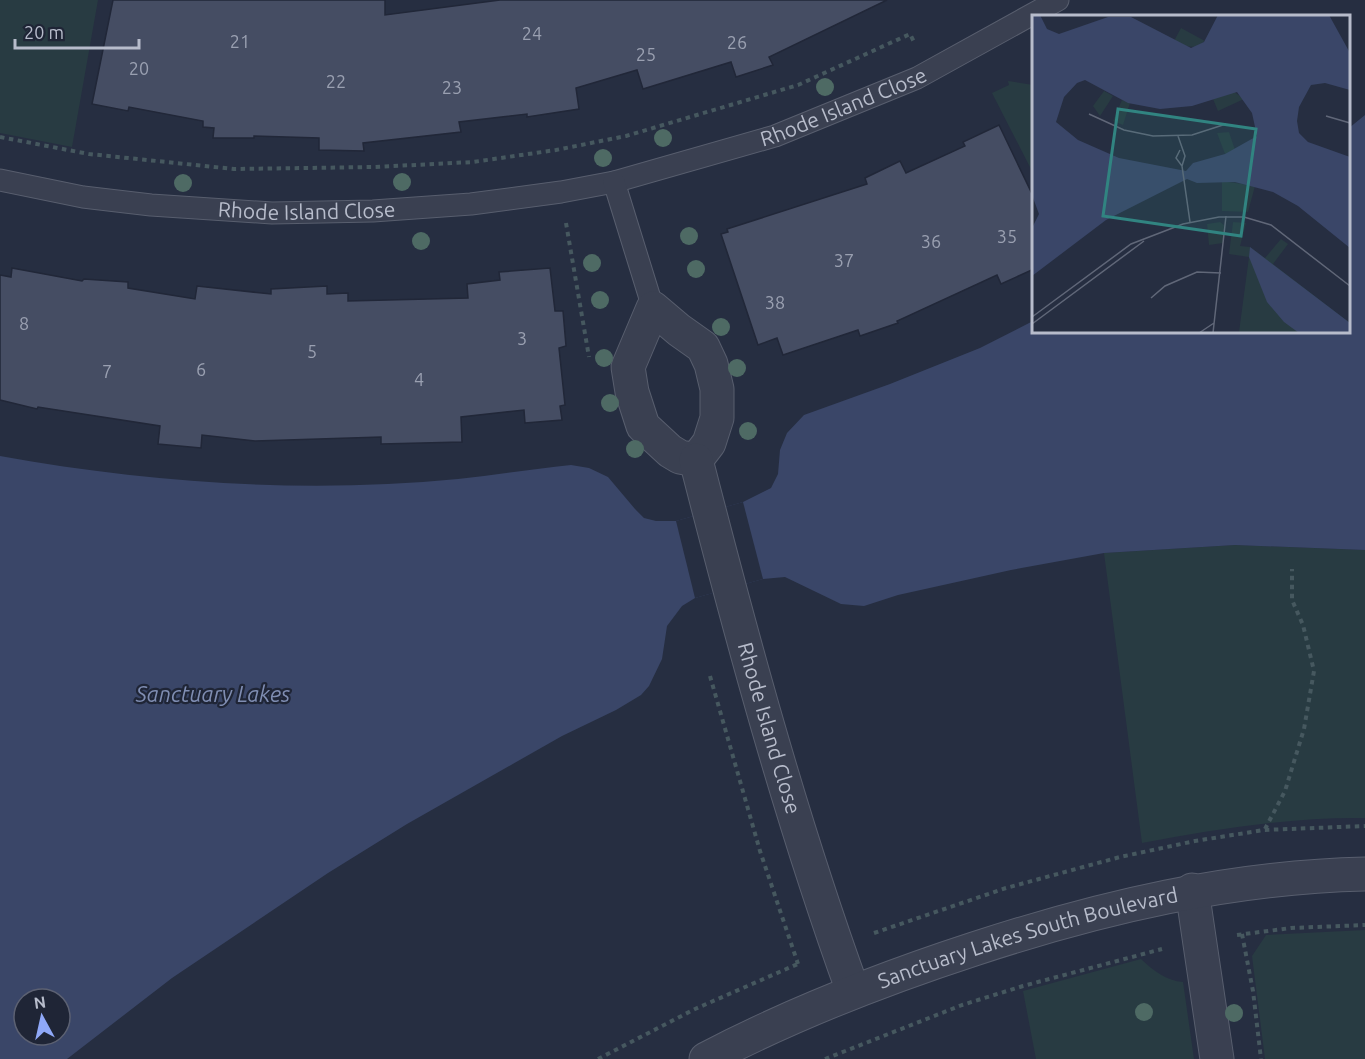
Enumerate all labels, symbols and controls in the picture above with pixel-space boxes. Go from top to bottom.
scale bar [15,12,140,50]
inset map [1032,15,1350,333]
text: 20 m [24,22,64,42]
house number: 24 [522,23,542,43]
house number: 21 [230,31,250,51]
house number: 26 [727,32,747,52]
house number: 25 [636,44,656,64]
house number: 20 [129,58,149,78]
street label: Rhode Island Close [757,62,931,151]
house number: 22 [326,71,346,91]
house number: 23 [442,77,462,97]
street label: Rhode Island Close [217,196,396,224]
house number: 35 [997,226,1017,246]
house number: 36 [921,231,941,251]
house number: 37 [834,250,854,270]
house number: 38 [765,292,785,312]
house number: 8 [19,313,29,333]
house number: 3 [517,328,527,348]
house number: 5 [307,341,317,361]
house number: 6 [196,359,206,379]
house number: 7 [102,361,112,381]
house number: 4 [414,369,424,389]
street label: Rhode Island Close [734,640,806,817]
water label: Sanctuary Lakes [135,681,290,706]
street label: Sanctuary Lakes South Boulevard [874,882,1180,993]
north arrow [12,987,72,1047]
text: N [33,992,47,1012]

